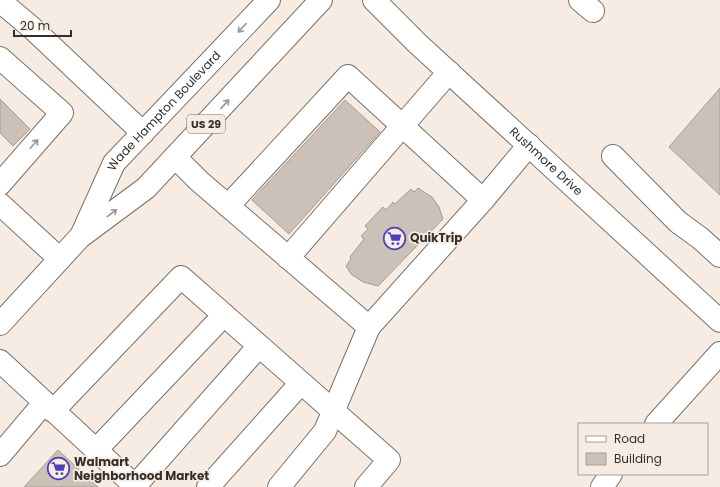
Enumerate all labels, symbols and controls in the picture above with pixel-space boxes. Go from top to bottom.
scale bar [14,12,71,38]
text: 20 m [20,17,50,34]
one-way arrow [237,23,247,33]
street label: Wade Hampton Boulevard [103,47,224,173]
one-way arrow [220,99,229,109]
road number: US 29 [187,115,225,133]
street label: Rushmore Drive [506,123,587,199]
one-way arrow [30,139,39,149]
one-way arrow [106,209,117,218]
supermarket icon: QuikTrip [381,225,407,251]
place label: QuikTrip [410,229,462,246]
legend [578,423,708,475]
text: Road [614,430,645,447]
text: Building [614,450,662,467]
place label: Walmart Neighborhood Market [74,453,209,484]
supermarket icon: Walmart Neighborhood Market [46,456,72,482]

